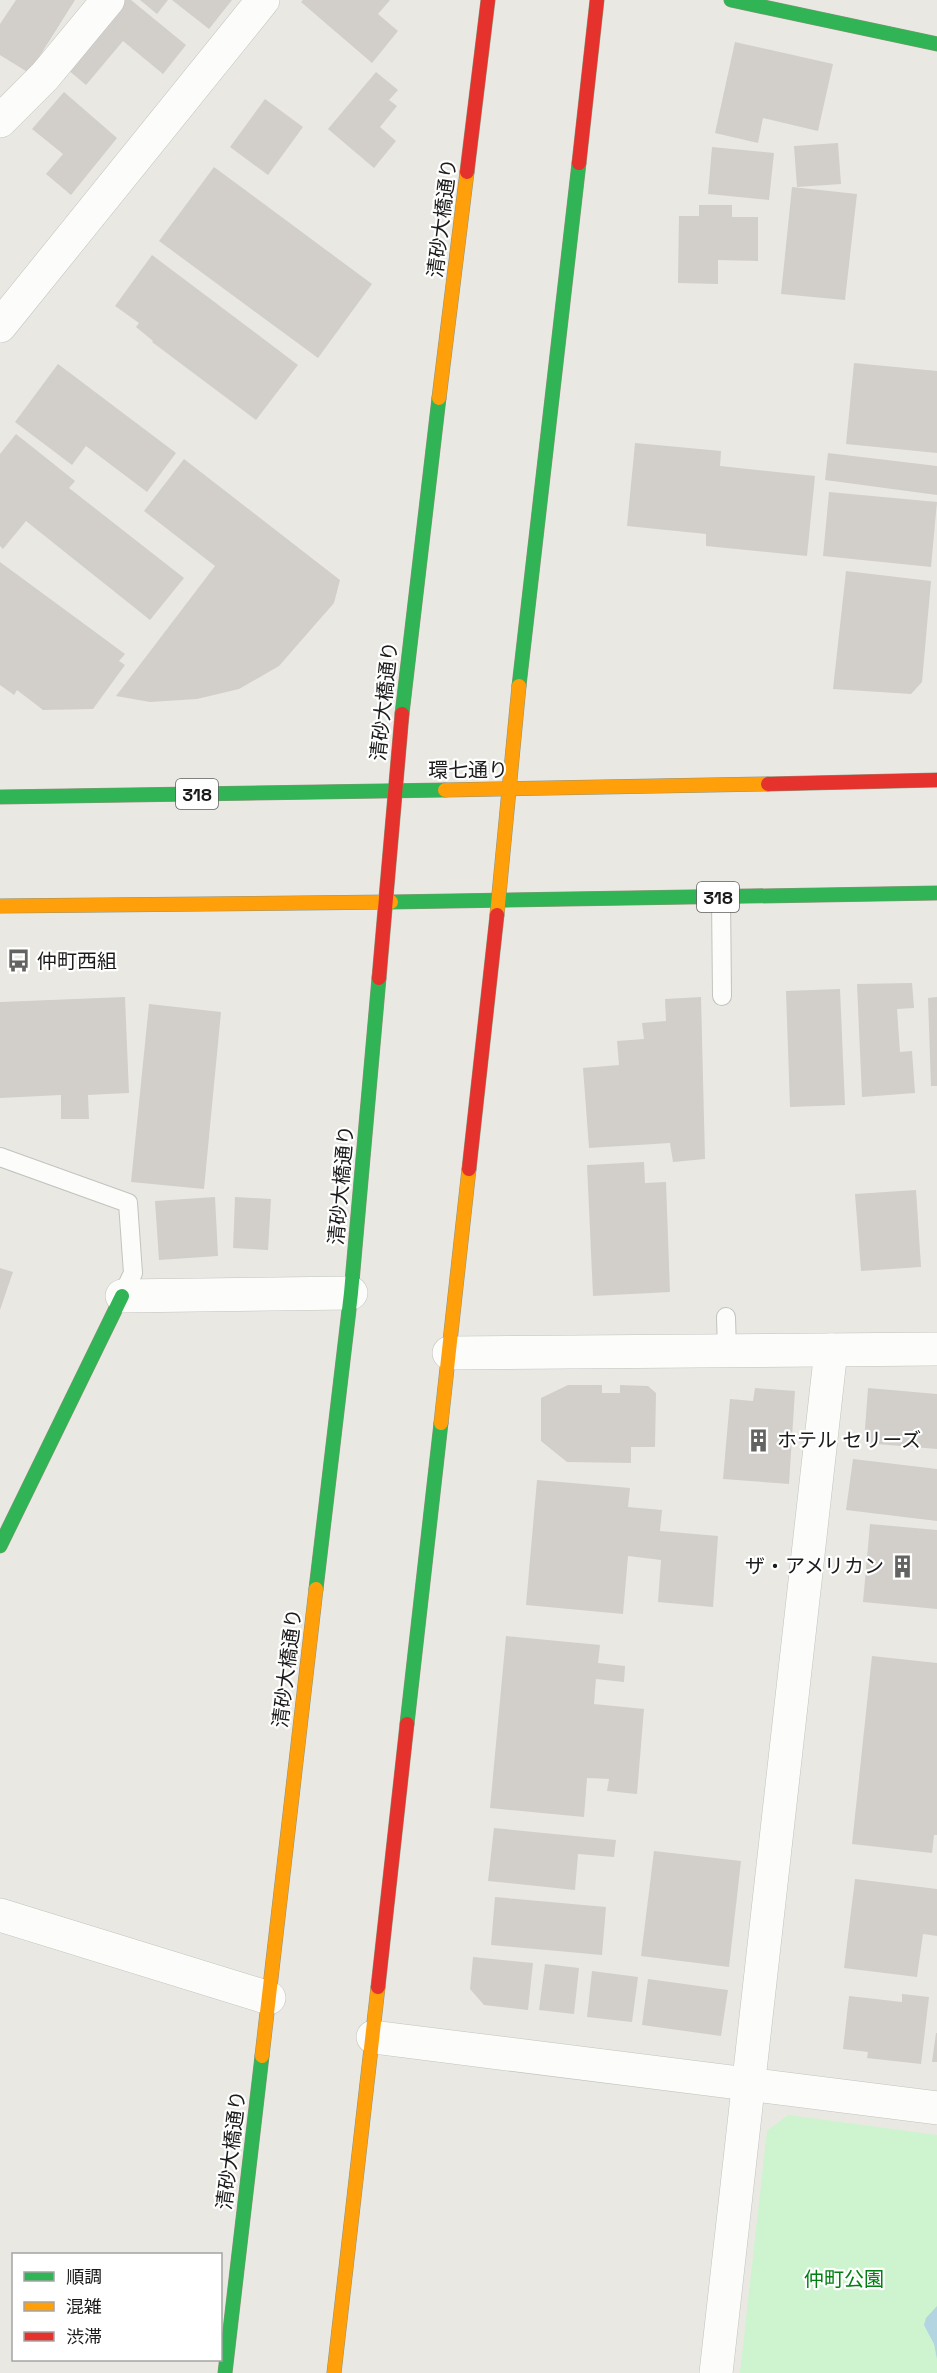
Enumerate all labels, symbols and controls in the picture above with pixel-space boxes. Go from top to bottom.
street label: 清砂大橋通り [422,157,462,279]
street label: 清砂大橋通り [365,640,403,762]
street label: 環七通り [428,757,508,783]
road number: 318 [176,779,218,809]
road number: 318 [697,882,739,912]
bus stop icon: 仲町西組 [6,948,32,974]
place label: 仲町西組 [37,948,117,974]
street label: 清砂大橋通り [323,1124,359,1246]
building icon: ホテル セリーズ [746,1427,772,1453]
place label: ホテル セリーズ [777,1427,921,1453]
place label: ザ・アメリカン [745,1553,884,1579]
building icon: ザ・アメリカン [889,1553,915,1579]
street label: 清砂大橋通り [267,1607,307,1729]
street label: 清砂大橋通り [211,2089,251,2211]
legend [12,2253,222,2361]
text: 順調 [66,2265,102,2288]
park label: 仲町公園 [804,2266,884,2292]
text: 混雑 [66,2295,102,2318]
text: 渋滞 [66,2325,102,2348]

